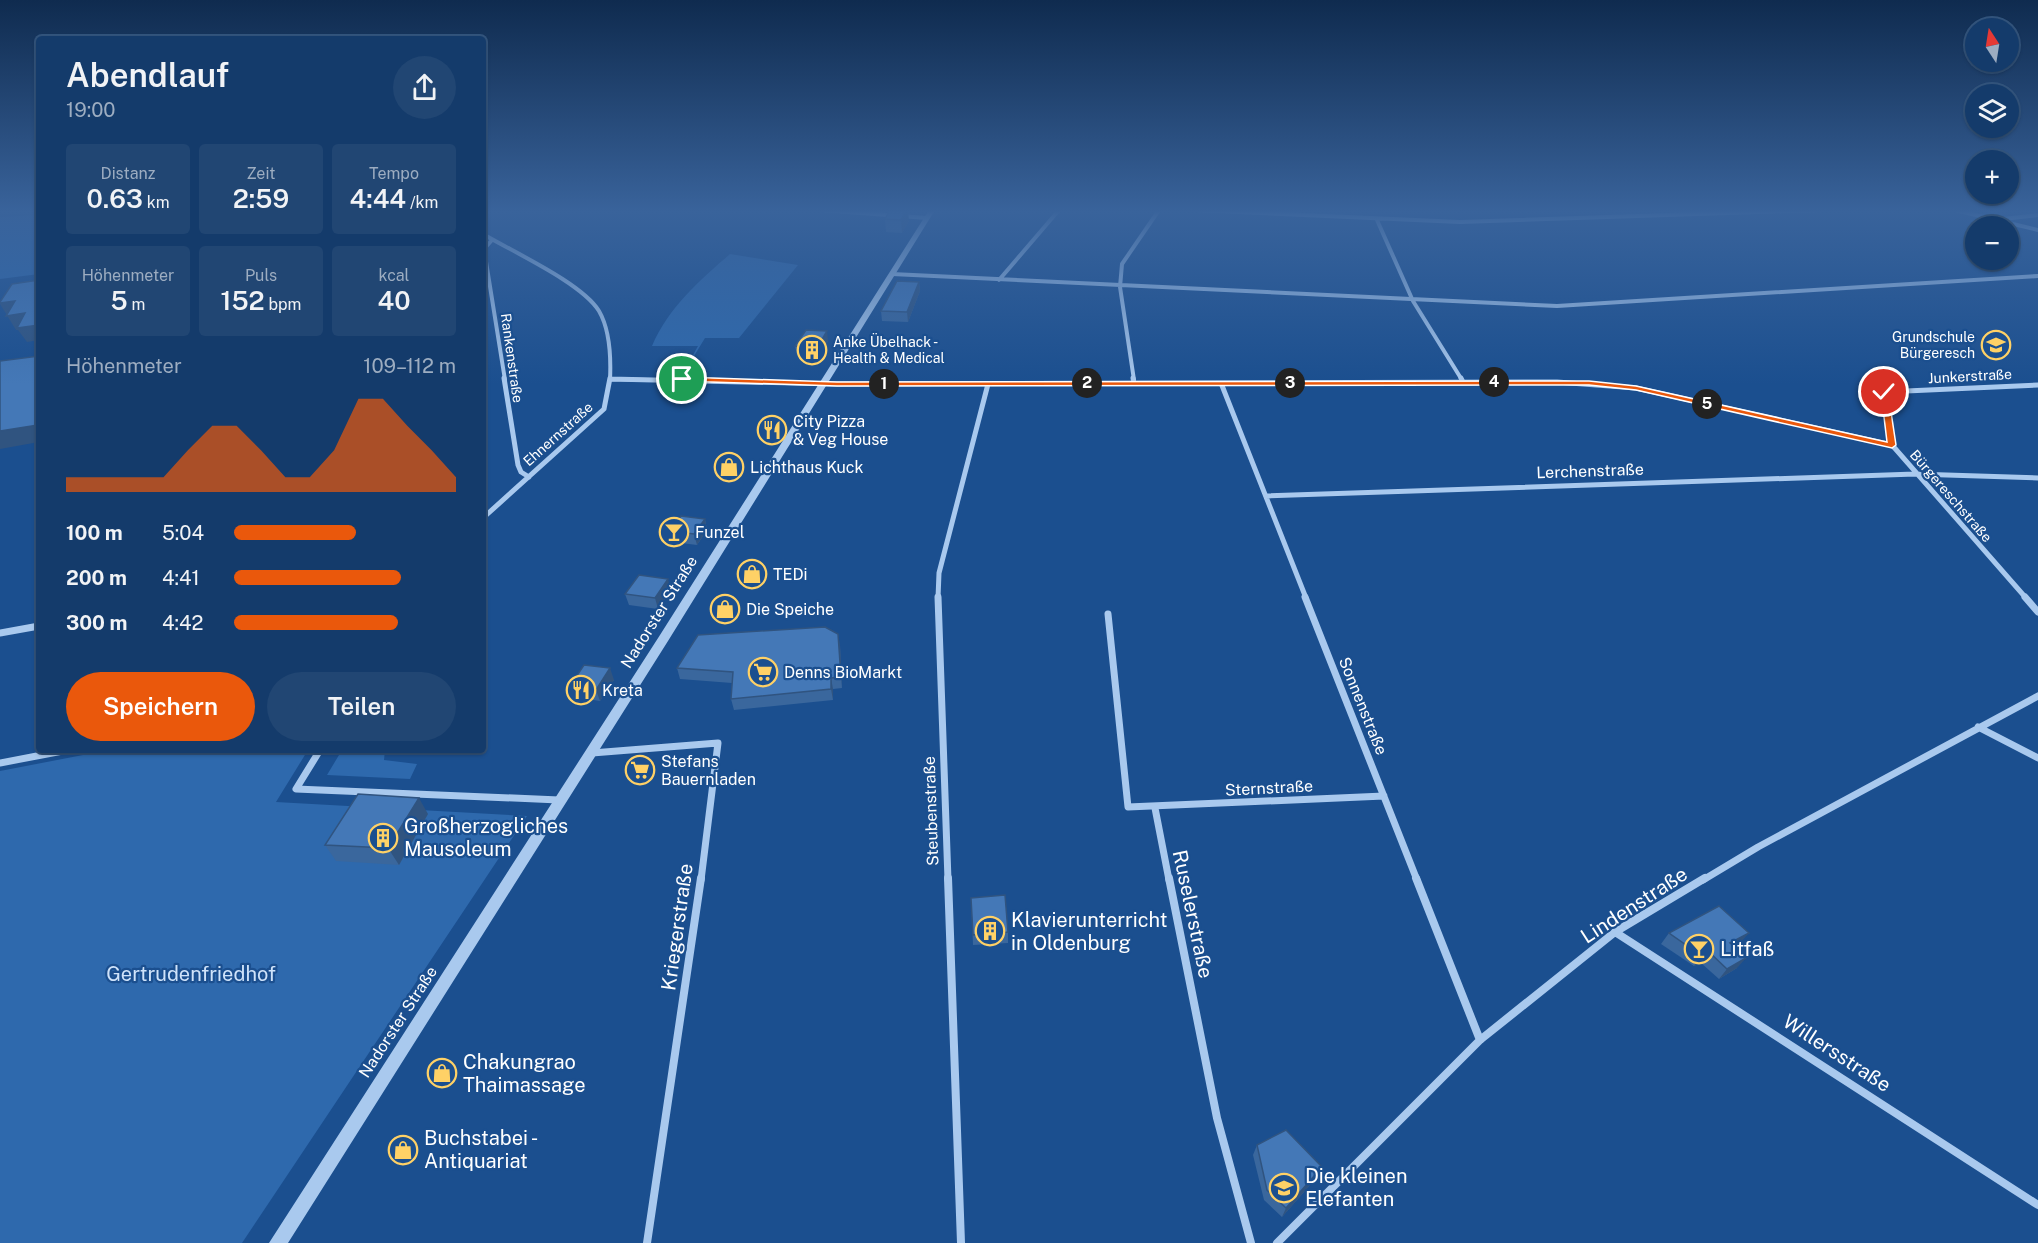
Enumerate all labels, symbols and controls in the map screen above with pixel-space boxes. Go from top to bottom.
north arrow [1965,18,2019,72]
map controls [1965,18,2019,270]
text: Abendlauf [66,56,229,94]
button: share [393,56,456,119]
button: layers [1965,84,2019,138]
text: 19:00 [66,98,116,122]
button: + [1965,150,2019,204]
text: Distanz [101,164,155,183]
text: Zeit [246,164,276,183]
text: Tempo [369,164,419,183]
text: 0.63 [86,183,143,214]
text: 2:59 [233,183,289,214]
text: 4:44 [350,183,406,214]
text: km [143,193,170,212]
text: /km [406,193,438,212]
button: − [1965,216,2019,270]
text: Höhenmeter [82,266,174,285]
text: Puls [245,266,277,285]
text: kcal [379,266,409,285]
text: 5 [111,285,128,316]
text: 152 [221,285,265,316]
text: 40 [377,285,411,316]
text: m [128,295,145,314]
text: bpm [265,295,301,314]
street label: Rankenstraße [498,312,526,404]
place label: Grundschule Bürgeresch [1892,329,1975,361]
school or university icon: Grundschule Bürgeresch [1980,329,2012,361]
place label: Anke Übelhack - Health & Medical [833,332,945,366]
building icon: Anke Übelhack - Health & Medical [796,334,828,366]
pin [656,353,707,404]
text: Höhenmeter [66,354,182,378]
text: 109–112 m [363,354,456,378]
icon: arrive [665,362,698,395]
pin [1858,366,1909,417]
street label: Junkerstraße [1928,366,2012,386]
pin: 4 [1479,367,1509,397]
pin: 2 [1072,368,1102,398]
pin: 3 [1275,368,1305,398]
pin: 1 [869,369,899,399]
text: 4 [1489,372,1499,391]
text: 2 [1082,373,1092,392]
text: 3 [1285,373,1295,392]
text: 1 [881,374,887,393]
icon: check [1867,375,1900,408]
pin: 5 [1692,389,1722,419]
text: 5 [1702,394,1712,413]
street label: Ehnernstraße [520,399,596,469]
place label: City Pizza & Veg House [793,412,888,449]
restaurant icon: City Pizza & Veg House [756,414,788,446]
street label: Bürgereschstraße [1907,447,1995,545]
shop icon: Lichthaus Kuck [713,451,745,483]
place label: Lichthaus Kuck [750,458,863,477]
street label: Lerchenstraße [1536,460,1644,482]
bar icon: Funzel [658,516,690,548]
text: 100 m [66,521,123,545]
text: 5:04 [162,521,204,545]
place label: Funzel [695,523,745,542]
street label: Nadorster Straße [617,552,701,672]
shop icon: TEDi [736,558,768,590]
place label: TEDi [773,565,808,584]
text: 200 m [66,566,127,590]
text: 4:41 [162,566,200,590]
shop icon: Die Speiche [709,593,741,625]
place label: Die Speiche [746,600,834,619]
text: 300 m [66,611,127,635]
text: 4:42 [162,611,203,635]
street label: Sonnenstraße [1335,654,1391,758]
supermarket icon: Denns BioMarkt [747,656,779,688]
place label: Denns BioMarkt [784,663,902,682]
button: Speichern [66,672,255,741]
button: Teilen [267,672,456,741]
restaurant icon: Kreta [565,674,597,706]
place label: Kreta [602,681,643,700]
place label: Stefans Bauernladen [661,752,756,789]
supermarket icon: Stefans Bauernladen [624,754,656,786]
street label: Steubenstraße [920,756,942,866]
street label: Sternstraße [1224,776,1314,800]
place label: Großherzogliches Mausoleum [404,814,568,861]
building icon: Großherzogliches Mausoleum [367,822,399,854]
street label: Ruselerstraße [1168,848,1218,980]
street label: Kriegerstraße [656,862,698,992]
street label: Lindenstraße [1576,862,1692,948]
place label: Klavierunterricht in Oldenburg [1011,908,1167,955]
building icon: Klavierunterricht in Oldenburg [974,915,1006,947]
bar icon: Litfaß [1683,933,1715,965]
place label: Litfaß [1720,937,1774,961]
park label: Gertrudenfriedhof [106,962,276,986]
street label: Nadorster Straße [355,963,441,1081]
street label: Willersstraße [1778,1009,1896,1097]
place label: Chakungrao Thaimassage [463,1050,585,1097]
shop icon: Chakungrao Thaimassage [426,1057,458,1089]
place label: Buchstabei - Antiquariat [424,1126,538,1173]
shop icon: Buchstabei - Antiquariat [387,1134,419,1166]
place label: Die kleinen Elefanten [1305,1164,1408,1211]
school or university icon: Die kleinen Elefanten [1268,1172,1300,1204]

